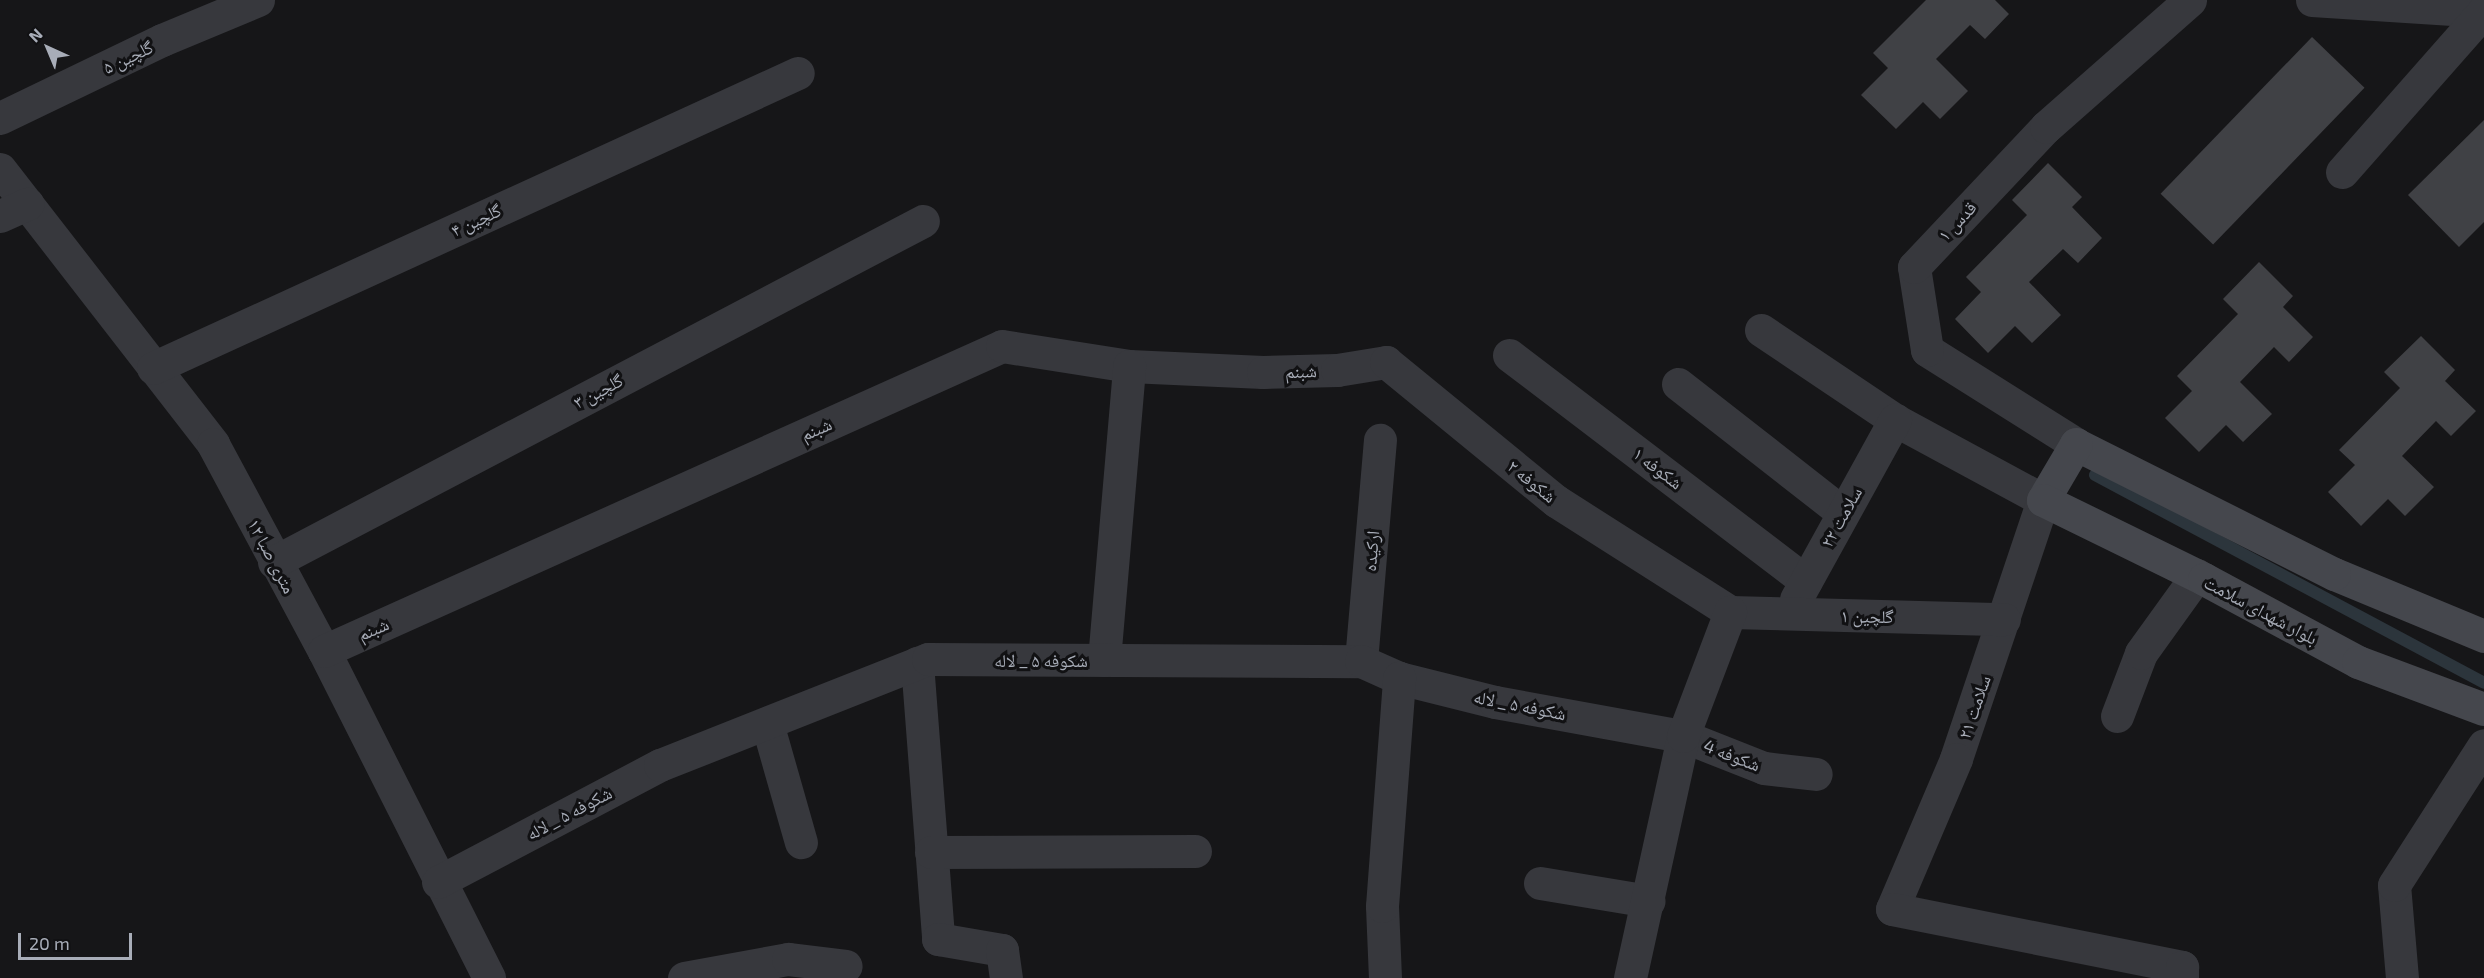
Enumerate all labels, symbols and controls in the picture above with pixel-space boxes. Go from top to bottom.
north arrow [18,18,78,78]
text: N [24,24,46,46]
street label: گلچین ۵ [99,36,157,78]
street label: قدس ۱ [1933,197,1981,245]
street label: گلچین ۴ [447,199,505,241]
street label: شبنم [1285,360,1317,382]
street label: گلچین ۳ [570,369,626,413]
street label: شبنم [797,413,835,445]
street label: شکوفه ۱ [1629,442,1687,494]
street label: شکوفه ۲ [1503,455,1561,507]
street label: سلامت ۲۲ [1816,483,1866,551]
street label: ۱۲ متری صبا [243,515,301,597]
street label: ارکیده [1358,530,1384,572]
street label: بلوار شهدای سلامت [2201,571,2321,649]
street label: گلچین ۱ [1840,605,1894,627]
street label: شبنم [354,613,392,645]
street label: شکوفه ۵ _ لاله [994,649,1088,671]
street label: سلامت ۲۱ [1953,672,1995,742]
street label: شکوفه ۵ _ لاله [1472,685,1568,725]
street label: شکوفه 4 [1700,734,1764,776]
street label: شکوفه ۵ _ لاله [523,782,615,844]
scale bar [21,921,135,959]
text: 20 m [29,932,70,954]

